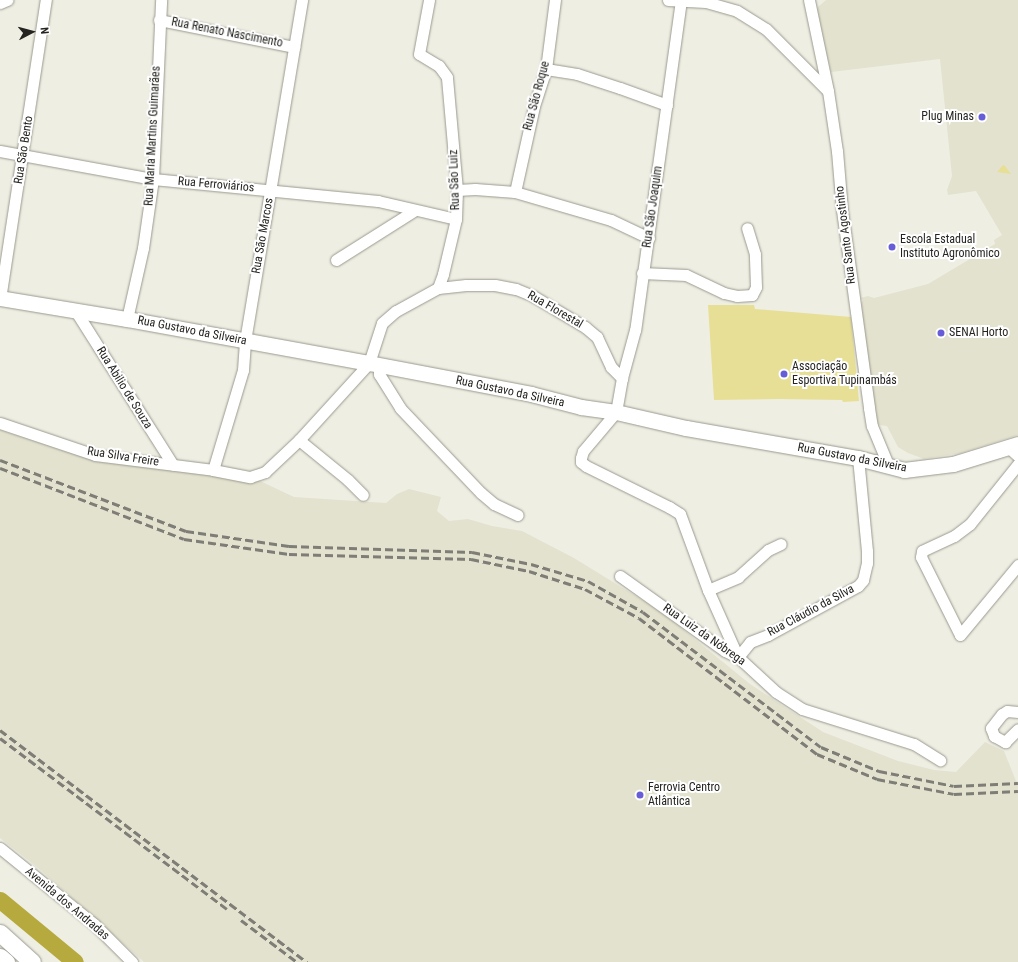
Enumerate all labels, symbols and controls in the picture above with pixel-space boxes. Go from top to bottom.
north arrow [12,12,52,52]
street label: Rua Renato Nascimento [170,15,284,51]
text: N [38,27,51,35]
street label: Rua São Roque [521,60,553,132]
street label: Rua Maria Martins Guimarães [142,66,164,206]
place label: Plug Minas [921,110,974,124]
marker: Plug Minas [977,112,987,122]
street label: Rua São Bento [12,115,36,185]
street label: Rua São Luiz [447,149,463,211]
street label: Rua São Joaquim [640,165,666,249]
street label: Rua Ferroviários [177,174,255,196]
street label: Rua Santo Agostinho [833,185,859,285]
street label: Rua São Marcos [249,197,277,275]
place label: Escola Estadual Instituto Agronômico [900,233,1000,261]
marker: Escola Estadual Instituto Agronômico [887,242,897,252]
street label: Rua Florestal [525,288,585,332]
street label: Rua Gustavo da Silveira [136,313,248,349]
place label: SENAI Horto [949,326,1008,340]
marker: SENAI Horto [936,328,946,338]
street label: Rua Abilio de Souza [93,344,155,432]
place label: Associação Esportiva Tupinambás [792,360,897,388]
marker: Associação Esportiva Tupinambás [779,369,789,379]
street label: Rua Gustavo da Silveira [454,373,566,411]
street label: Rua Gustavo da Silveira [796,440,908,476]
street label: Rua Silva Freire [86,444,160,470]
street label: Rua Cláudio da Silva [765,582,857,640]
street label: Rua Luiz da Nóbrega [660,601,748,669]
place label: Ferrovia Centro Atlântica [648,781,720,809]
marker: Ferrovia Centro Atlântica [635,790,645,800]
street label: Avenida dos Andradas [22,865,112,943]

